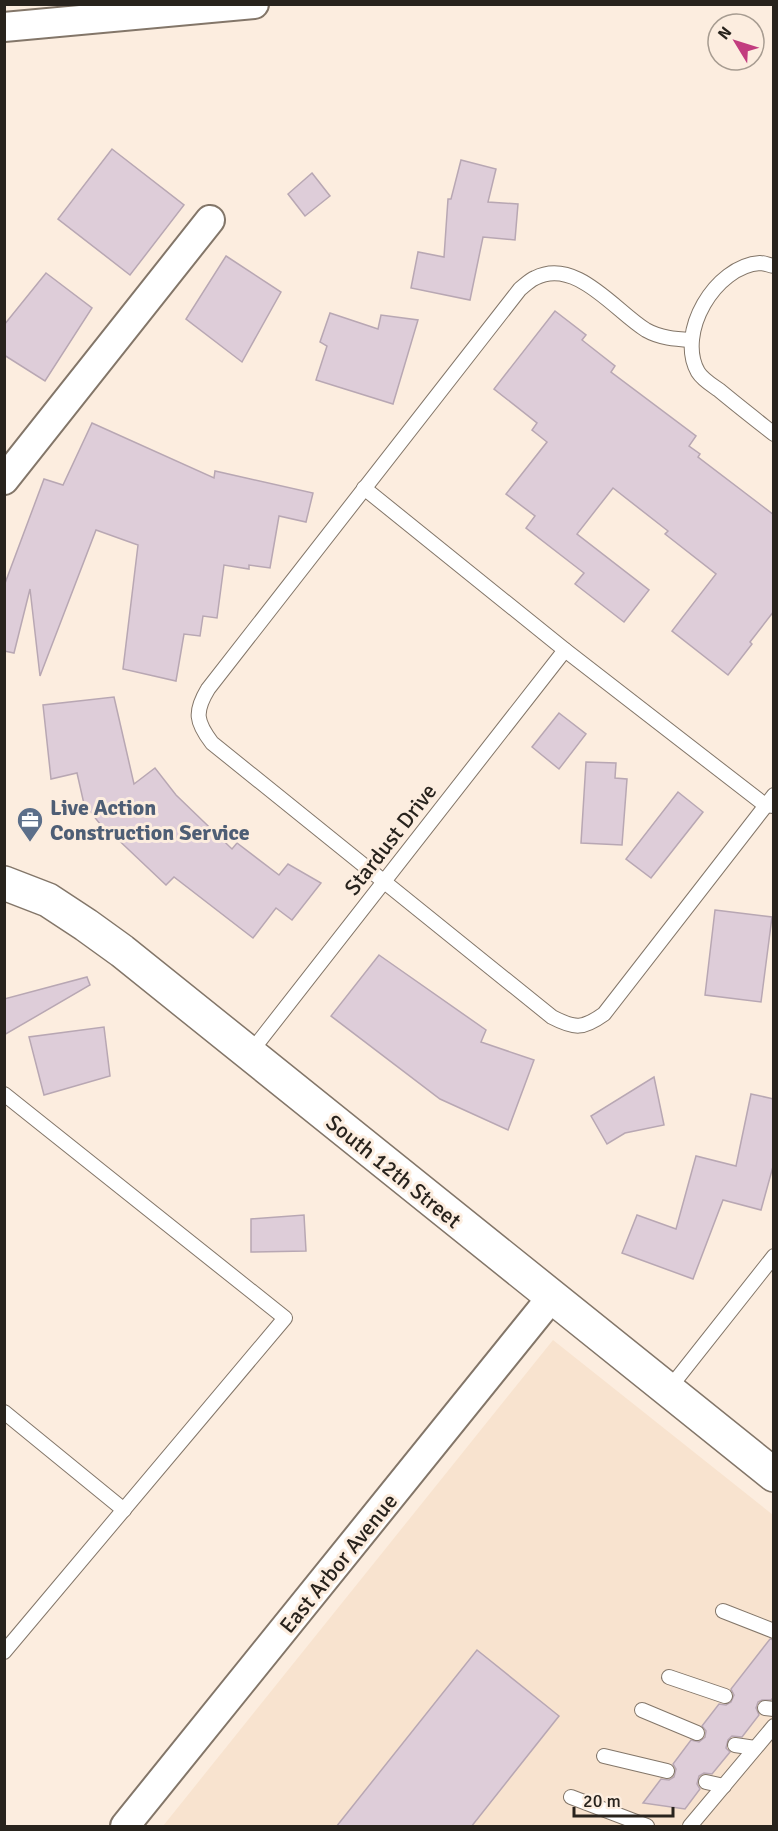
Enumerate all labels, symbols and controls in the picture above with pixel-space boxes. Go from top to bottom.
north arrow [706,12,766,72]
text: N [714,23,736,44]
street label: Stardust Drive [338,778,442,900]
place label: Live Action Construction Service [50,794,250,846]
office icon: Live Action Construction Service [15,805,45,843]
street label: South 12th Street [321,1109,467,1234]
street label: East Arbor Avenue [274,1488,403,1639]
scale bar [574,1780,673,1818]
text: 20 m [583,1790,621,1812]

